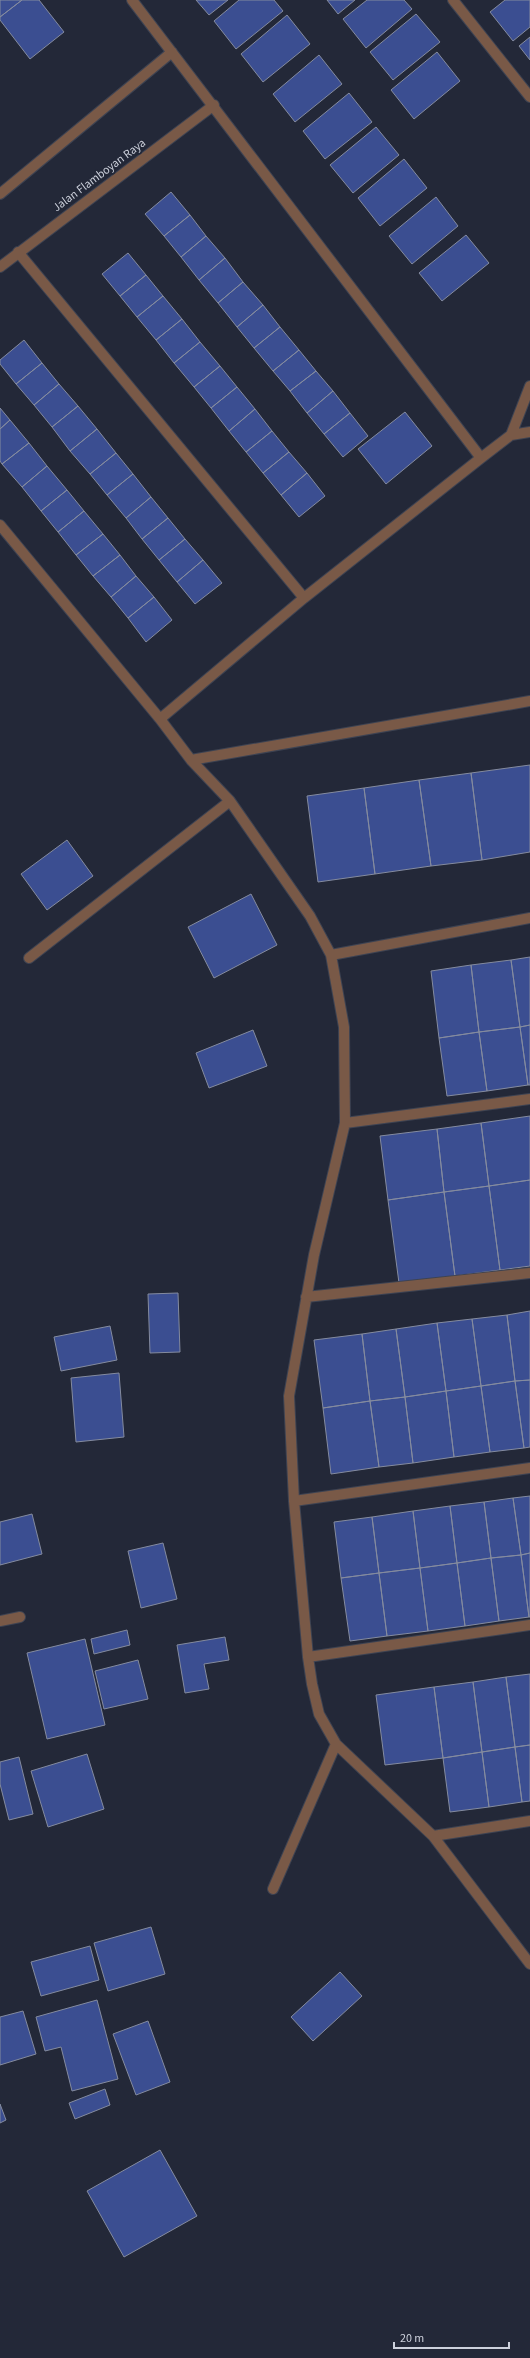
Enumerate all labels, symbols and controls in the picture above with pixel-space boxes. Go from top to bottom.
street label: Jalan Flamboyan Raya [49,135,149,216]
scale bar [394,2324,509,2350]
text: 20 m [400,2330,424,2347]

